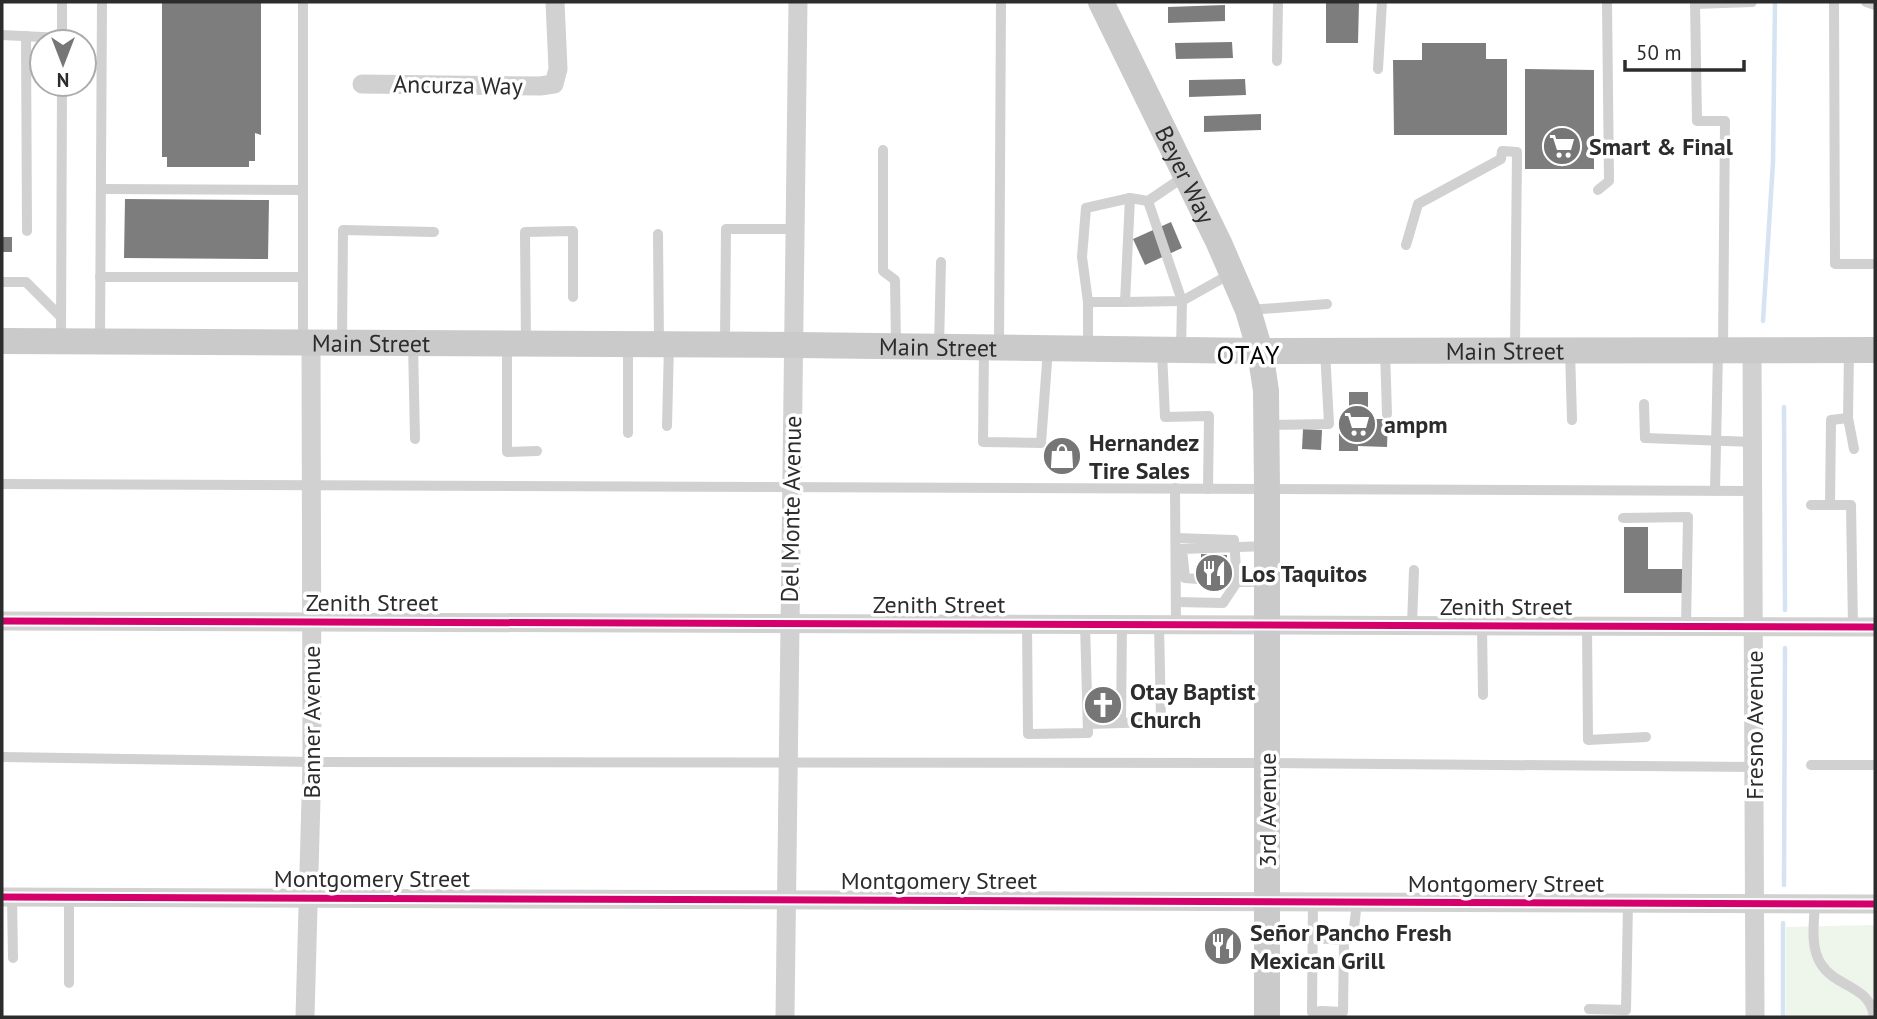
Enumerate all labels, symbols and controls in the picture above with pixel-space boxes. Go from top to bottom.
north arrow [28,28,98,98]
scale bar [1625,28,1744,72]
text: 50 m [1636,39,1682,66]
text: N [57,68,69,92]
street label: Ancurza Way [393,68,523,102]
street label: Beyer Way [1148,121,1222,228]
supermarket icon: Smart & Final [1541,125,1583,167]
place label: Smart & Final [1589,131,1734,162]
street label: Main Street [312,327,430,359]
street label: Main Street [879,331,997,363]
street label: Main Street [1446,335,1564,366]
district label: OTAY [1216,338,1282,371]
supermarket icon: ampm [1336,403,1378,445]
place label: ampm [1384,409,1448,440]
street label: Del Monte Avenue [774,415,808,603]
place label: Hernandez Tire Sales [1089,427,1199,486]
shop icon: Hernandez Tire Sales [1041,435,1083,477]
restaurant icon: Los Taquitos [1193,552,1235,594]
place label: Los Taquitos [1241,558,1367,589]
street label: Zenith Street [306,587,438,618]
street label: Zenith Street [873,589,1005,620]
street label: Zenith Street [1440,591,1572,622]
street label: Banner Avenue [296,645,327,799]
street label: Fresno Avenue [1739,650,1770,800]
place label: Otay Baptist Church [1130,676,1256,735]
church icon: Otay Baptist Church [1082,684,1124,726]
street label: 3rd Avenue [1252,753,1283,867]
street label: Montgomery Street [274,863,470,894]
street label: Montgomery Street [841,865,1037,896]
street label: Montgomery Street [1408,868,1604,899]
place label: Señor Pancho Fresh Mexican Grill [1250,917,1452,976]
restaurant icon: Señor Pancho Fresh Mexican Grill [1202,925,1244,967]

